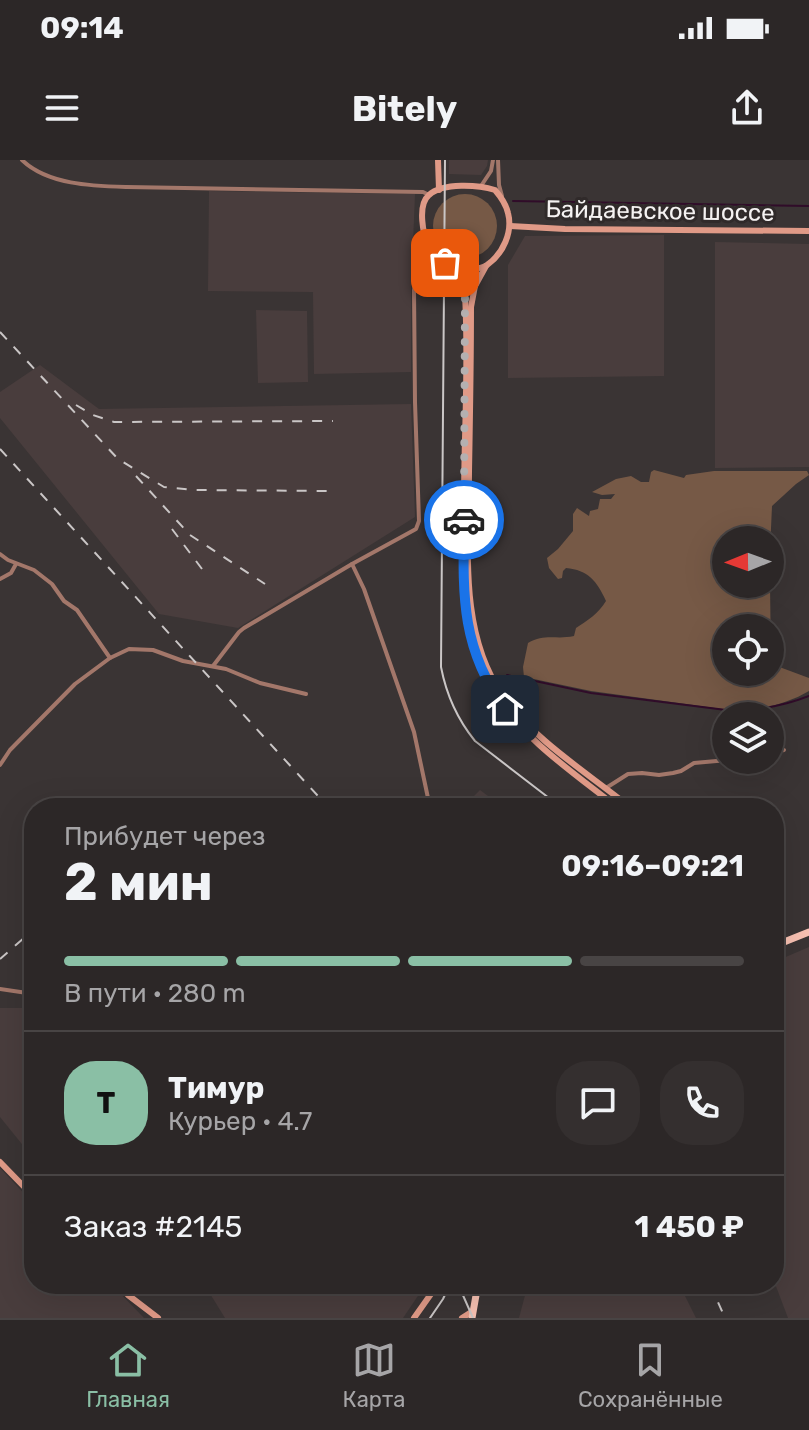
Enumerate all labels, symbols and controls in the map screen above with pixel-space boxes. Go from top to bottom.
text: 09:14 [40,10,124,46]
icon: menu [40,86,84,130]
icon: share [725,86,769,130]
text: Bitely [352,87,457,130]
street label: Байдаевское шоссе [545,195,775,227]
pin [411,229,479,297]
icon: bag [423,241,467,285]
courier [424,480,504,560]
icon: car [442,498,486,542]
north arrow [712,526,784,598]
map controls [712,526,784,774]
button: locate [712,614,784,686]
pin [471,675,539,743]
icon: home [483,687,527,731]
button: layers [712,702,784,774]
text: Прибудет через [64,821,265,852]
text: 09:16–09:21 [561,848,744,884]
text: 2 мин [64,851,213,913]
text: В пути · 280 m [64,978,246,1009]
button: chat [556,1061,640,1145]
button: phone [660,1061,744,1145]
text: Тимур [168,1070,264,1106]
text: Т [97,1085,115,1121]
text: Курьер · 4.7 [168,1106,312,1137]
text: Заказ #2145 [64,1209,242,1245]
text: 1 450 ₽ [634,1209,744,1245]
tab: Главная [86,1338,170,1413]
tab: Карта [343,1338,405,1413]
tab: Сохранённые [578,1338,723,1413]

